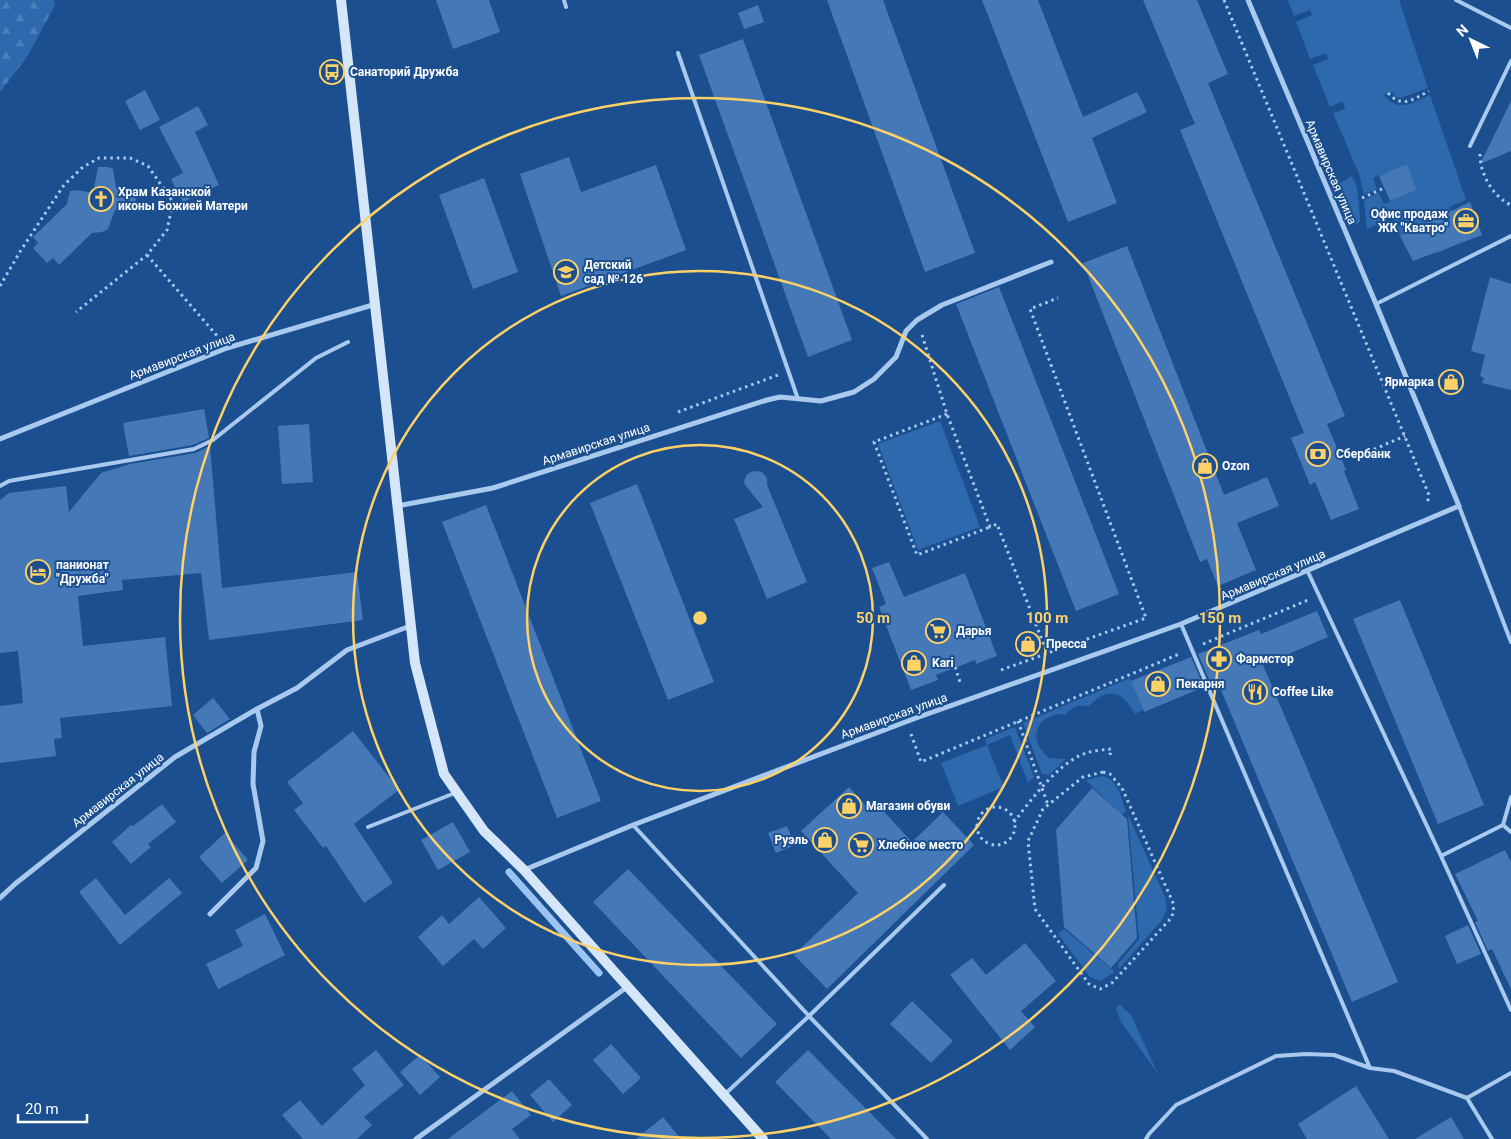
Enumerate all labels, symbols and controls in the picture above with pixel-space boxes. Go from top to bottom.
north arrow [1446,15,1496,65]
text: N [1453,21,1471,40]
bus stop icon: Санаторий Дружба [319,59,345,85]
place label: Санаторий Дружба [350,65,459,79]
street label: Армавирская улица [1303,118,1359,226]
place label: Храм Казанской иконы Божией Матери [118,185,248,213]
church icon: Храм Казанской иконы Божией Матери [88,186,114,212]
place label: Офис продаж ЖК "Кватро" [1371,207,1449,235]
office icon: Офис продаж ЖК "Кватро" [1453,208,1479,234]
place label: Детский сад № 126 [584,258,643,286]
school or university icon: Детский сад № 126 [553,259,579,285]
street label: Армавирская улица [127,329,237,383]
shop icon: Ярмарка [1438,369,1464,395]
place label: Ярмарка [1384,375,1435,389]
street label: Армавирская улица [540,420,652,468]
bank icon: Сбербанк [1305,441,1331,467]
place label: Сбербанк [1336,447,1391,461]
shop icon: Ozon [1192,453,1218,479]
place label: Ozon [1222,459,1250,473]
street label: Армавирская улица [1219,547,1327,603]
place label: панионат "Дружба" [56,558,109,586]
hotel icon: панионат "Дружба" [25,559,51,585]
centre of rings [691,609,709,627]
text: 50 m [856,609,890,627]
text: 100 m [1026,609,1068,627]
text: 150 m [1199,609,1241,627]
supermarket icon: Дарья [925,618,951,644]
place label: Дарья [956,624,991,638]
shop icon: Пресса [1015,631,1041,657]
place label: Пресса [1046,637,1087,651]
pharmacy icon: Фармстор [1206,646,1232,672]
shop icon: Kari [901,650,927,676]
place label: Фармстор [1236,652,1294,666]
place label: Kari [932,656,954,670]
shop icon: Пекарня [1145,671,1171,697]
place label: Пекарня [1176,677,1224,691]
restaurant icon: Coffee Like [1242,679,1268,705]
place label: Coffee Like [1272,685,1334,699]
street label: Армавирская улица [839,690,949,742]
street label: Армавирская улица [69,750,167,830]
shop icon: Магазин обуви [836,793,862,819]
place label: Магазин обуви [866,799,951,813]
shop icon: Руэль [812,827,838,853]
supermarket icon: Хлебное место [848,832,874,858]
place label: Руэль [774,833,808,847]
place label: Хлебное место [878,838,964,852]
scale bar [18,1092,86,1124]
text: 20 m [25,1100,59,1118]

